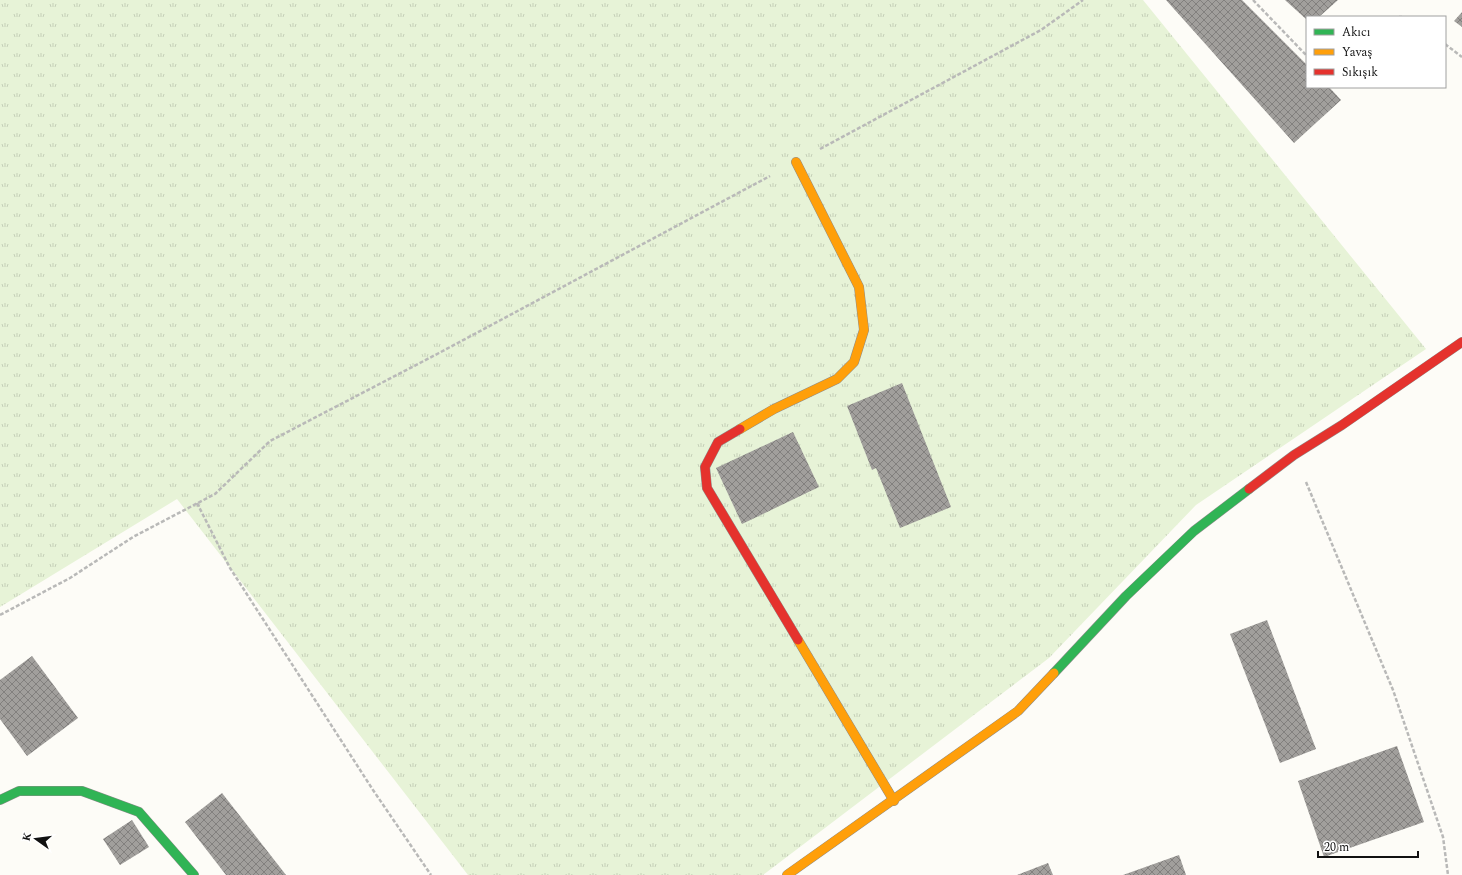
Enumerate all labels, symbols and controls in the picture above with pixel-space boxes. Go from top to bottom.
legend [1306,16,1446,88]
text: Akıcı [1342,23,1371,42]
text: Yavaş [1342,43,1372,62]
text: Sıkışık [1342,63,1378,82]
north arrow [16,819,56,859]
text: K [18,830,36,843]
scale bar [1318,833,1418,859]
text: 20 m [1324,838,1349,857]

